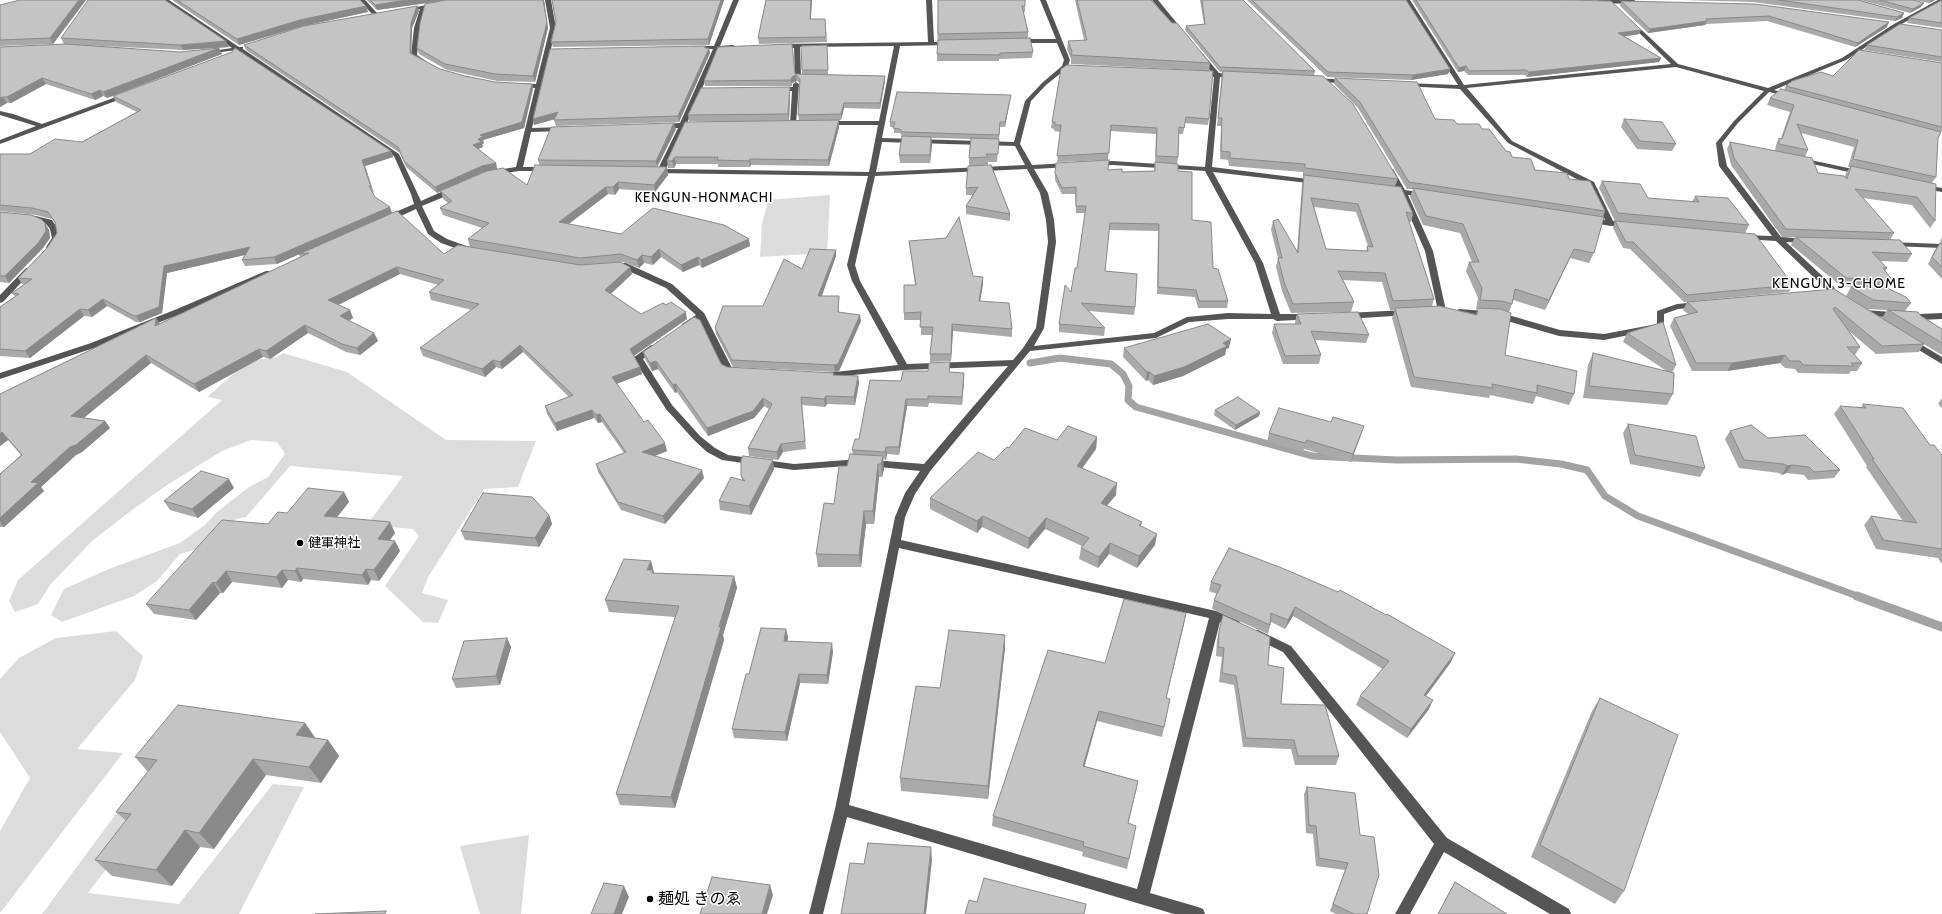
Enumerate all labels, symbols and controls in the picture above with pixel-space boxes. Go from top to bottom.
district label: KENGUN-HONMACHI [635,190,773,206]
district label: KENGUN 3-CHOME [1772,276,1906,292]
place label: 健軍神社 [308,535,360,551]
marker: 健軍神社 [295,538,305,548]
place label: 麺処 きのゑ [658,889,742,909]
marker: 麺処 きのゑ [645,894,655,904]

